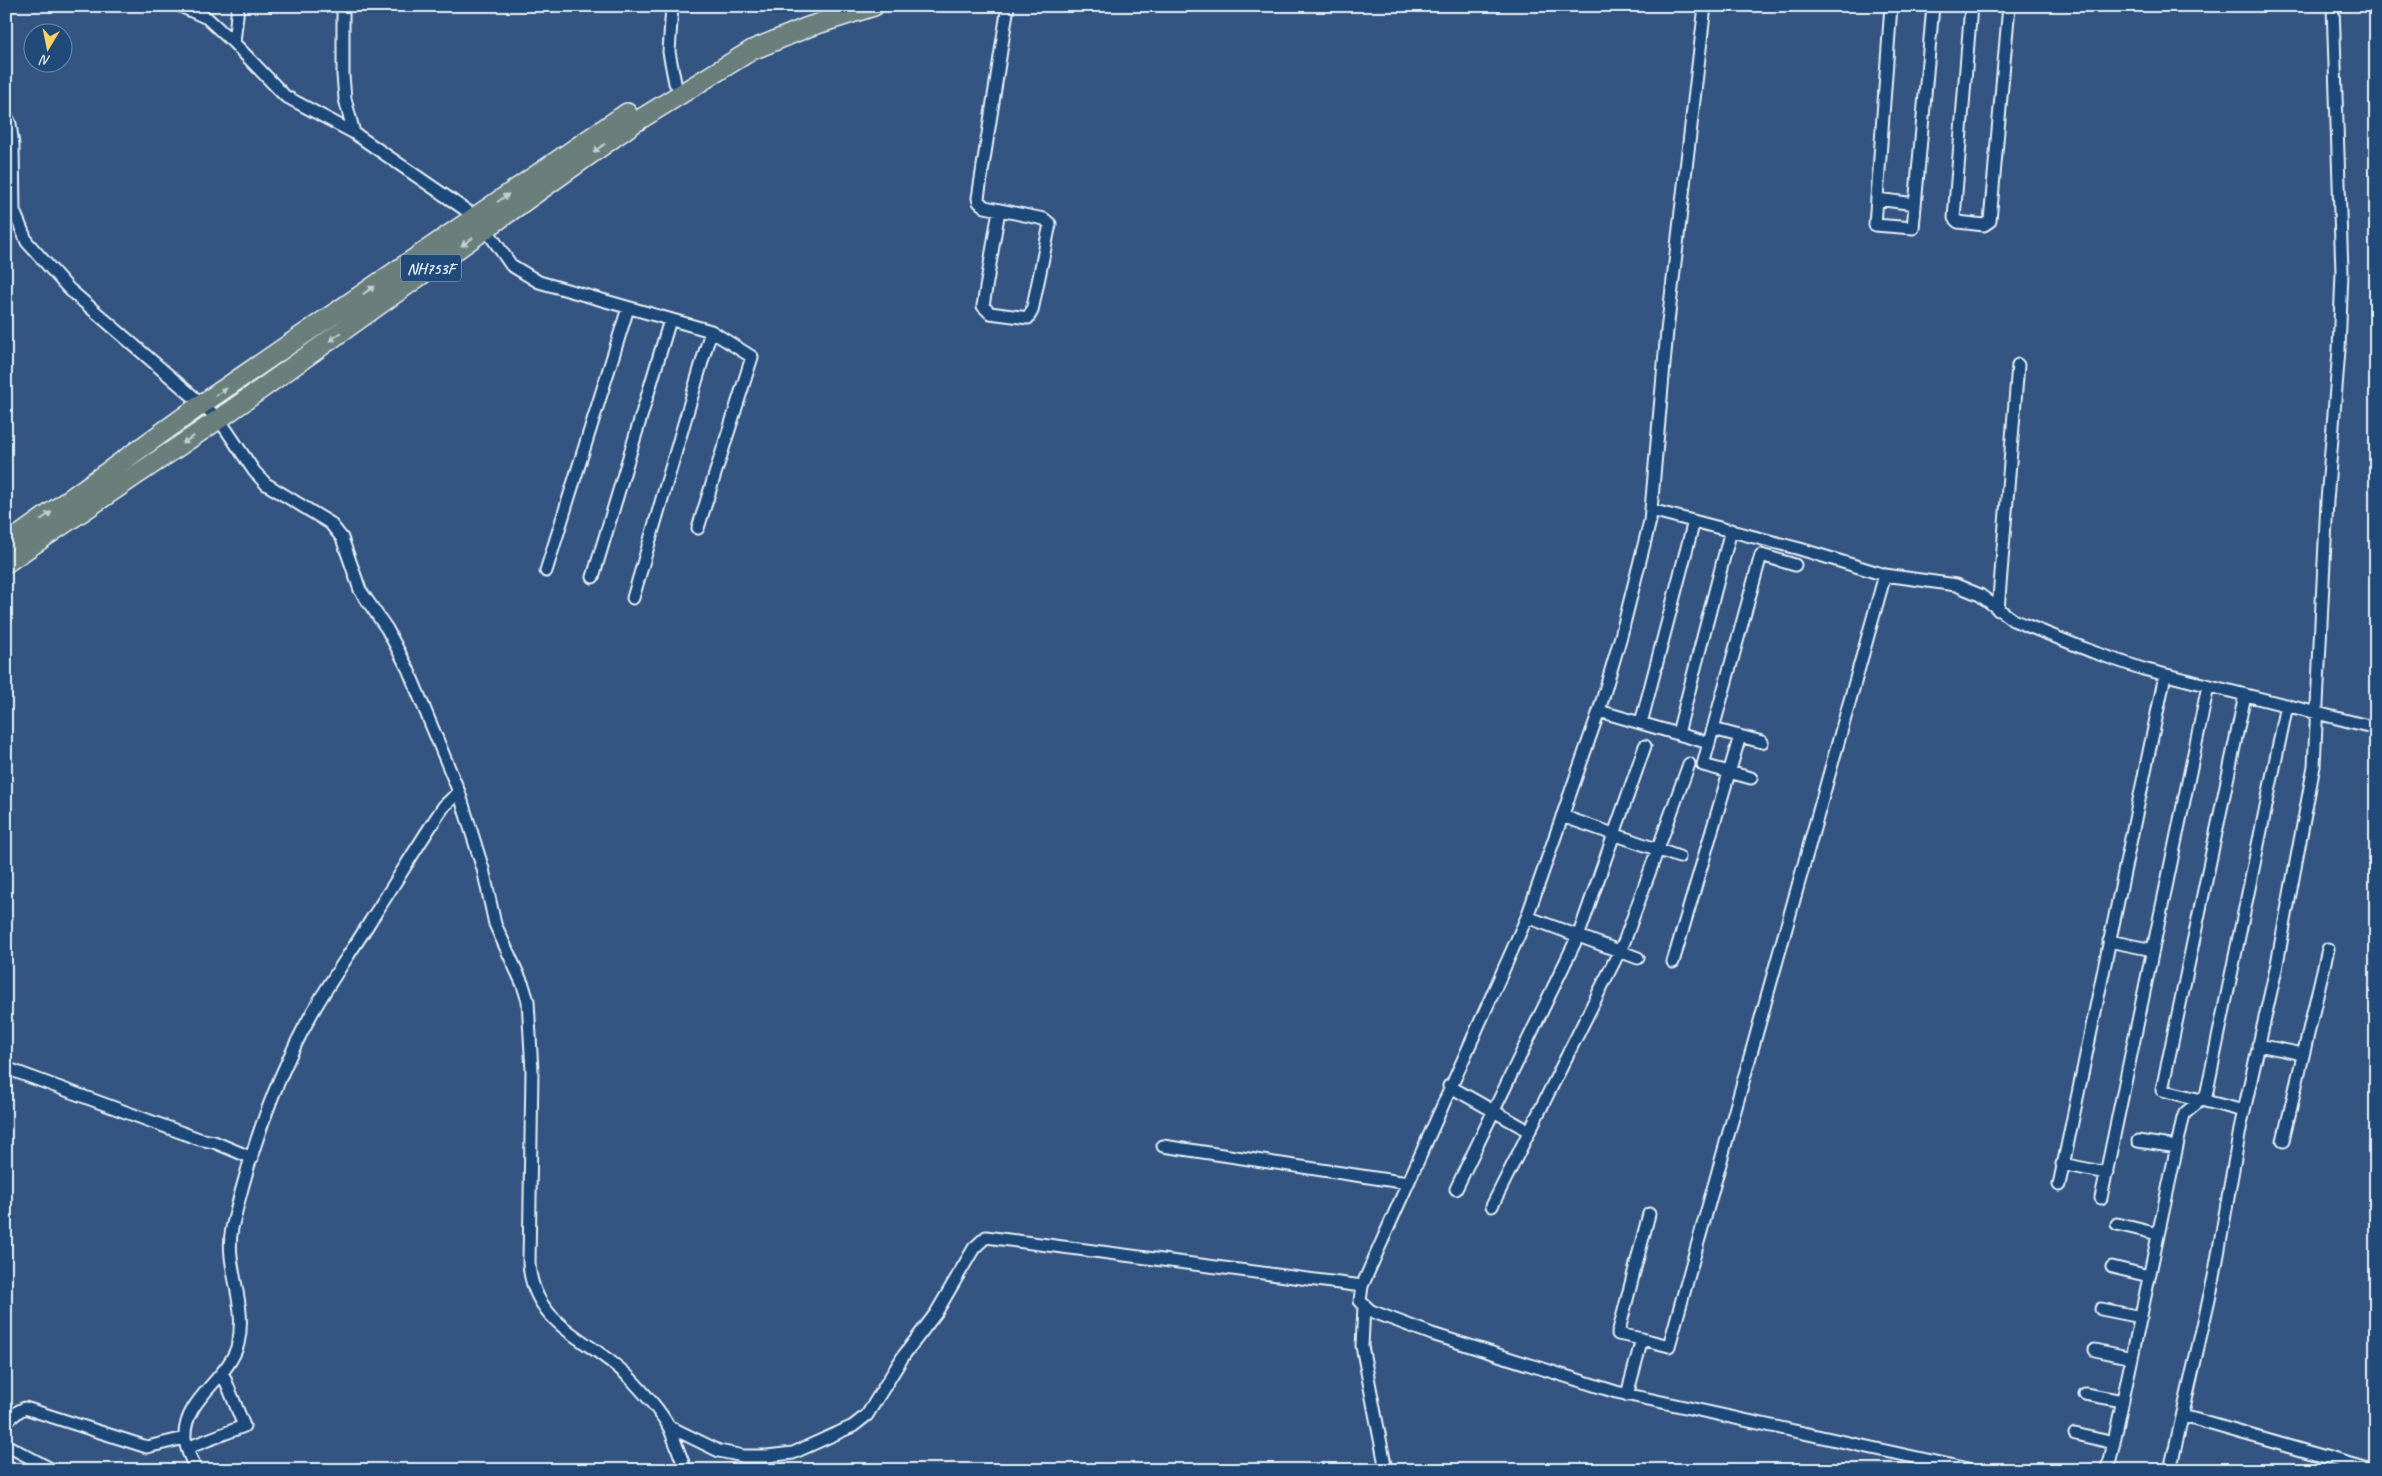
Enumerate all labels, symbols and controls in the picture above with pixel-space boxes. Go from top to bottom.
north arrow [22,22,72,72]
text: N [38,51,52,69]
one-way arrow [592,143,606,153]
one-way arrow [497,193,510,203]
one-way arrow [460,237,474,247]
road number: NH753F [401,254,461,282]
one-way arrow [363,285,376,295]
one-way arrow [329,331,342,342]
one-way arrow [214,387,228,396]
one-way arrow [181,435,194,445]
one-way arrow [39,511,53,521]

